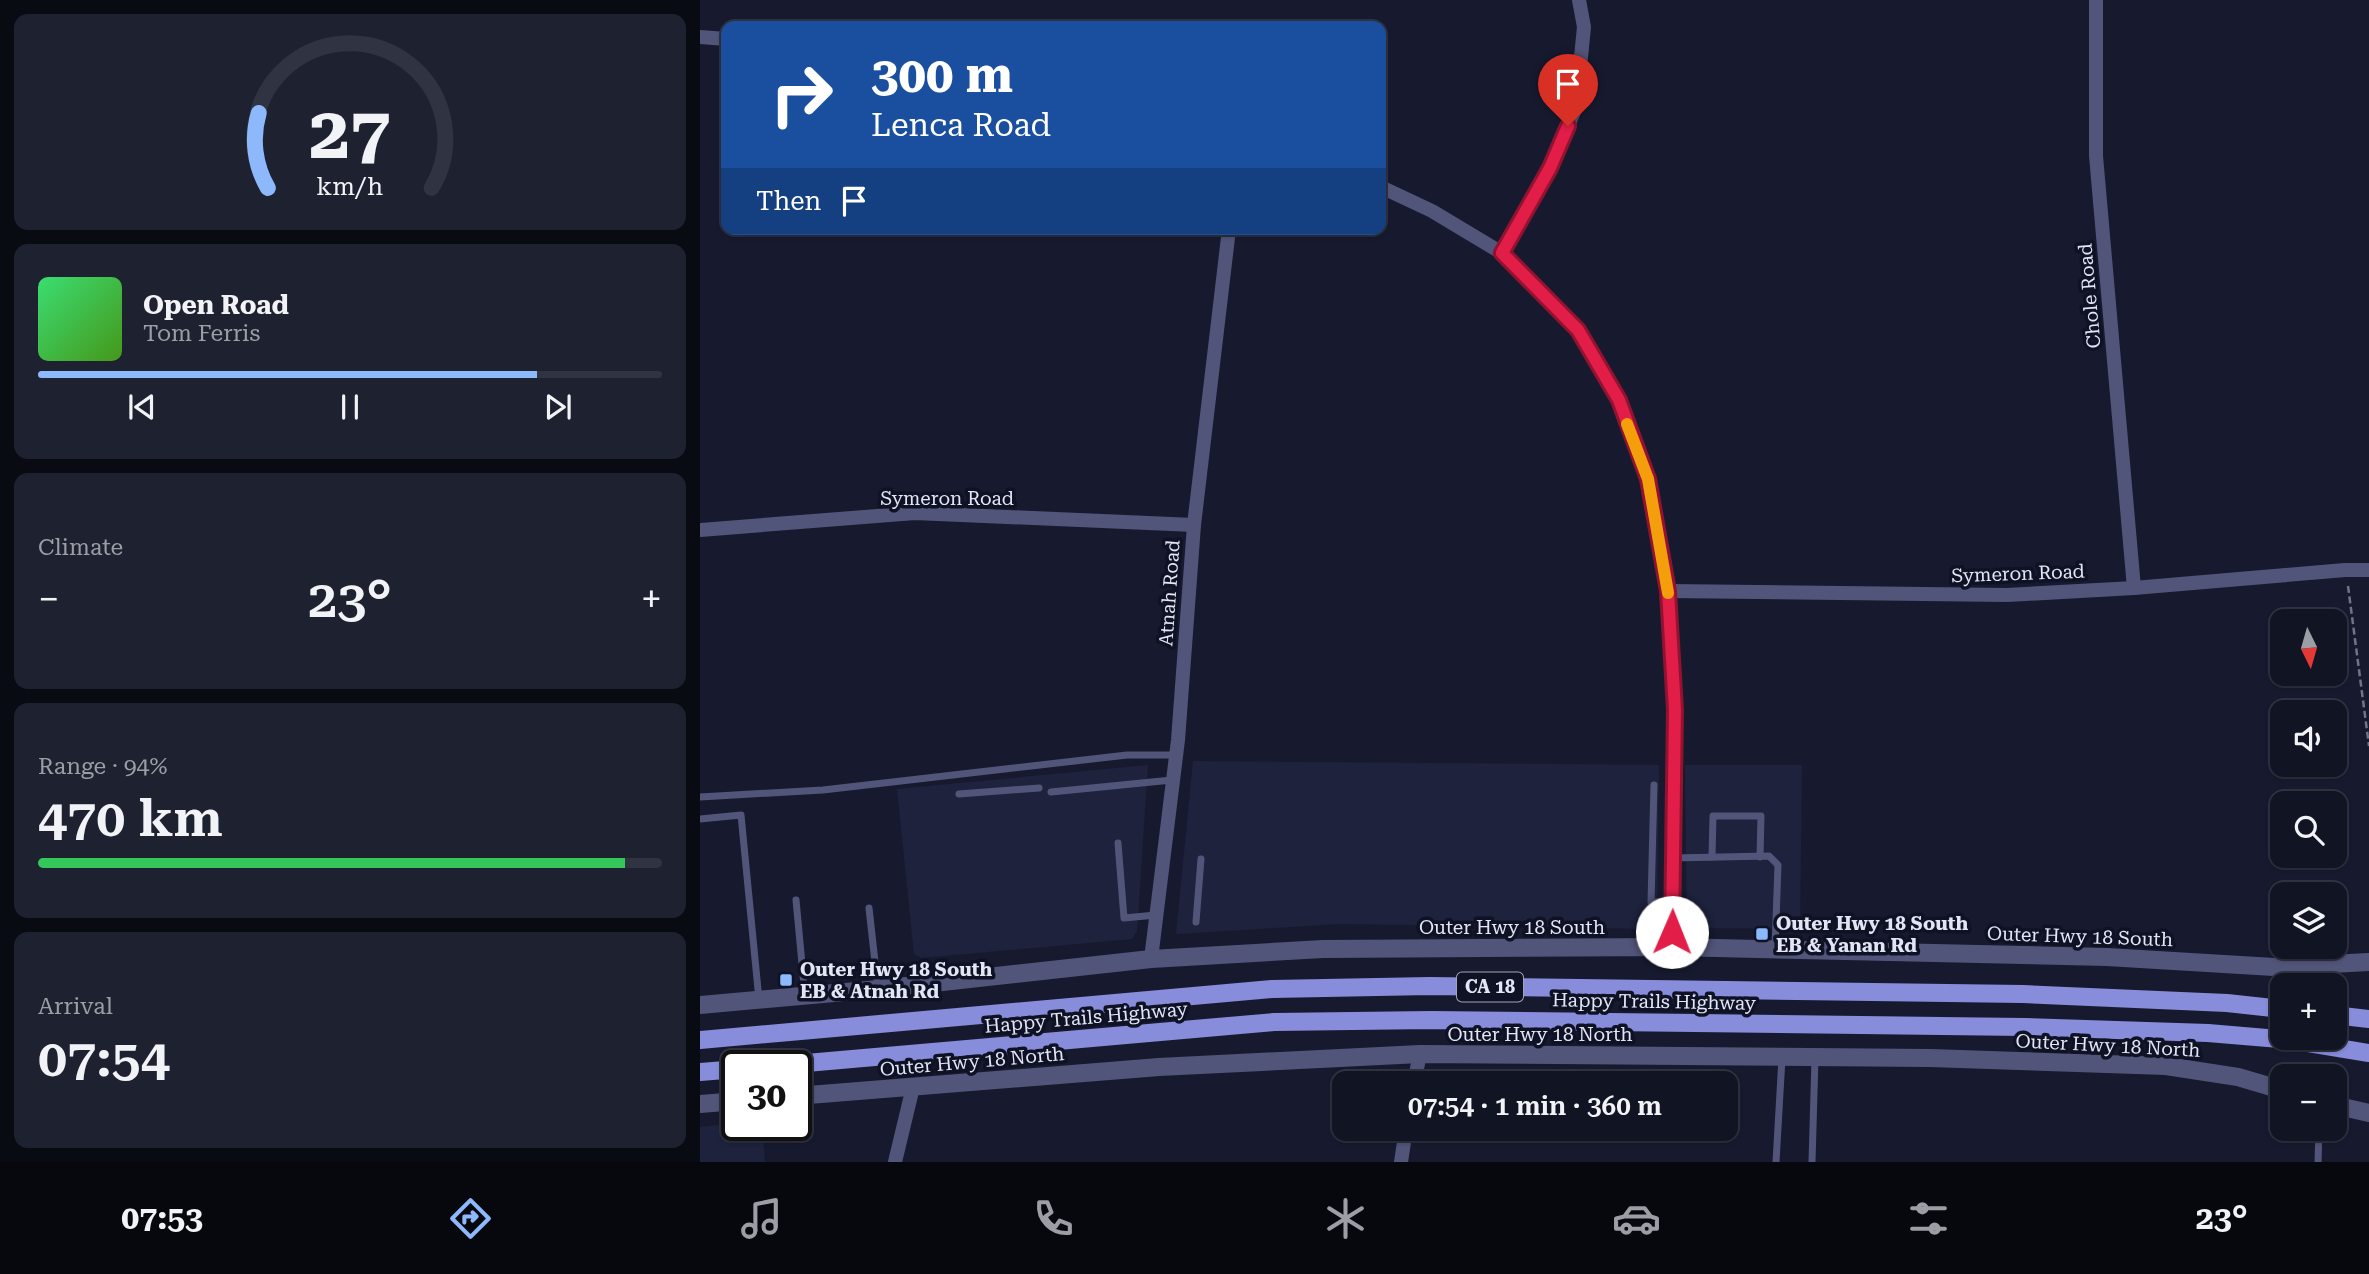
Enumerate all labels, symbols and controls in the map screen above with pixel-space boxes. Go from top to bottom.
text: 300 m [871,47,1013,104]
icon: right [756,49,847,140]
pin [1538,54,1598,126]
icon: arrive [1549,65,1587,103]
text: 27 [309,91,391,176]
text: Lenca Road [871,106,1051,144]
text: km/h [317,172,383,201]
icon: arrive [835,182,873,220]
text: Then [756,186,821,216]
street label: Chole Road [2073,242,2106,349]
text: Open Road [143,290,289,320]
text: Tom Ferris [143,320,260,347]
icon: previous [123,388,161,426]
icon: pause [331,388,369,426]
icon: next [539,388,577,426]
street label: Symeron Road [880,487,1014,510]
text: Climate [38,534,123,561]
street label: Atnah Road [1154,539,1185,647]
street label: Symeron Road [1951,560,2085,587]
text: 23° [308,569,392,630]
text: − [38,577,59,621]
text: + [641,577,662,621]
north arrow [2270,609,2347,686]
map controls [2270,609,2347,1141]
button: sound [2270,700,2347,777]
text: Range · 94% [38,753,167,780]
text: 470 km [38,788,223,849]
button: search [2270,791,2347,868]
button: layers [2270,882,2347,959]
position arrow [1635,895,1709,969]
place label: Outer Hwy 18 South EB & Yanan Rd [1776,912,1968,957]
street label: Outer Hwy 18 South [1419,916,1605,939]
street label: Outer Hwy 18 South [1987,922,2173,951]
marker: Outer Hwy 18 South EB & Yanan Rd [1754,926,1770,942]
place label: Outer Hwy 18 South EB & Atnah Rd [800,958,992,1003]
marker: Outer Hwy 18 South EB & Atnah Rd [778,972,794,988]
road number: CA 18 [1457,972,1523,1002]
button: + [2270,973,2347,1050]
street label: Happy Trails Highway [1552,988,1757,1015]
text: Arrival [38,993,113,1020]
street label: Happy Trails Highway [983,997,1189,1038]
street label: Outer Hwy 18 North [1447,1023,1633,1046]
text: 07:54 [38,1028,170,1089]
street label: Outer Hwy 18 North [2015,1029,2201,1062]
street label: Outer Hwy 18 North [879,1042,1065,1081]
speed limit sign: 30 [721,1050,812,1141]
button: − [2270,1064,2347,1141]
text: 07:54 · 1 min · 360 m [1408,1091,1662,1121]
icon: directions [446,1194,495,1243]
icon: music [737,1194,786,1243]
icon: phone [1029,1194,1078,1243]
icon: climate [1321,1194,1370,1243]
icon: car [1612,1194,1661,1243]
icon: filters [1904,1194,1953,1243]
text: 07:53 [121,1199,203,1237]
text: 23° [2196,1199,2248,1237]

